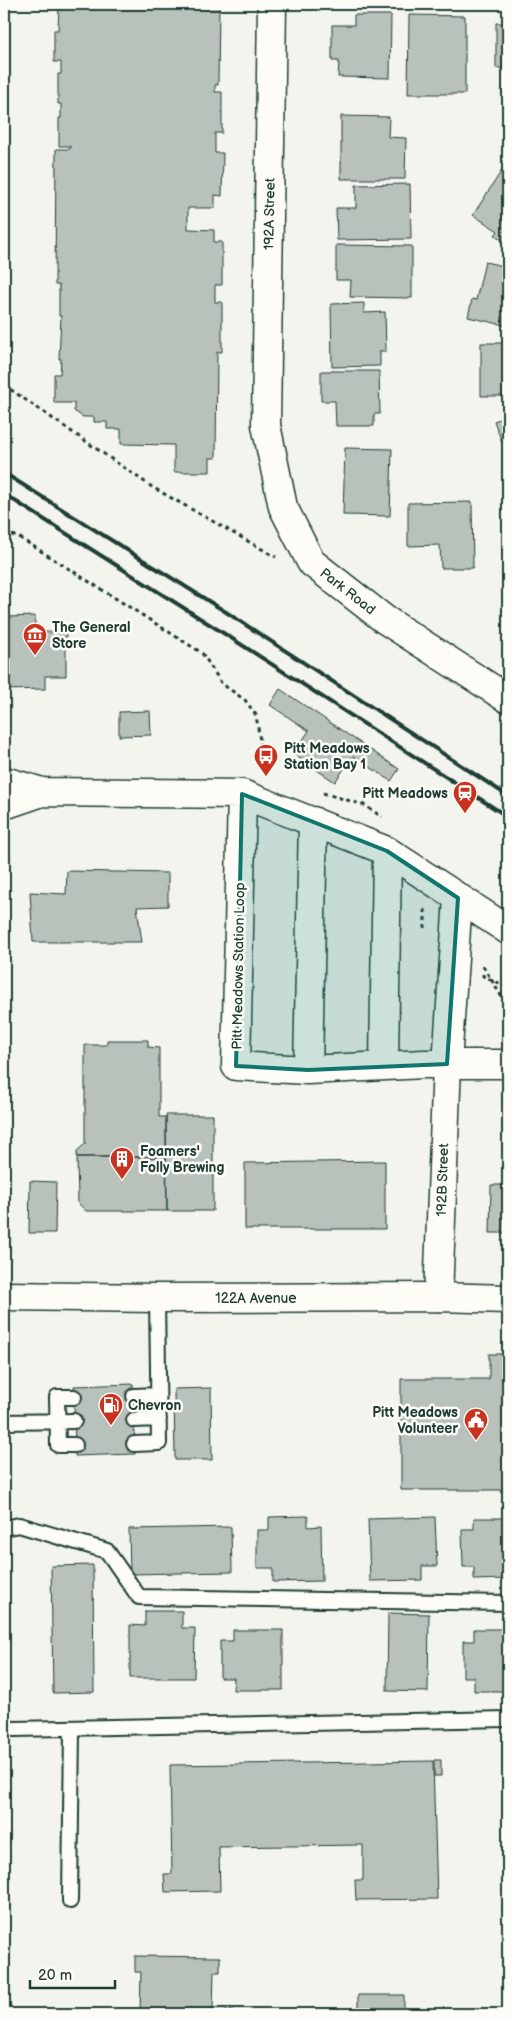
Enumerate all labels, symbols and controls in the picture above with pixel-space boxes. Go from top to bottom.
street label: 192A Street [260,177,279,250]
street label: Park Road [317,564,379,618]
place label: The General Store [52,619,130,652]
museum icon: The General Store [22,622,48,656]
place label: Pitt Meadows Station Bay 1 [284,740,370,773]
bus stop icon: Pitt Meadows Station Bay 1 [253,743,279,777]
station icon: Pitt Meadows [452,780,478,814]
place label: Pitt Meadows [362,785,448,802]
street label: Pitt Meadows Station Loop [229,882,248,1050]
street label: 192B Street [433,1142,452,1217]
place label: Foamers' Folly Brewing [140,1143,224,1176]
building icon: Foamers' Folly Brewing [109,1146,135,1180]
street label: 122A Avenue [215,1290,297,1307]
fuel station icon: Chevron [98,1392,124,1426]
place label: Chevron [128,1397,182,1414]
place label: Pitt Meadows Volunteer [372,1404,458,1437]
public building icon: Pitt Meadows Volunteer [463,1407,489,1441]
scale bar [30,1958,115,1990]
text: 20 m [38,1966,72,1985]

